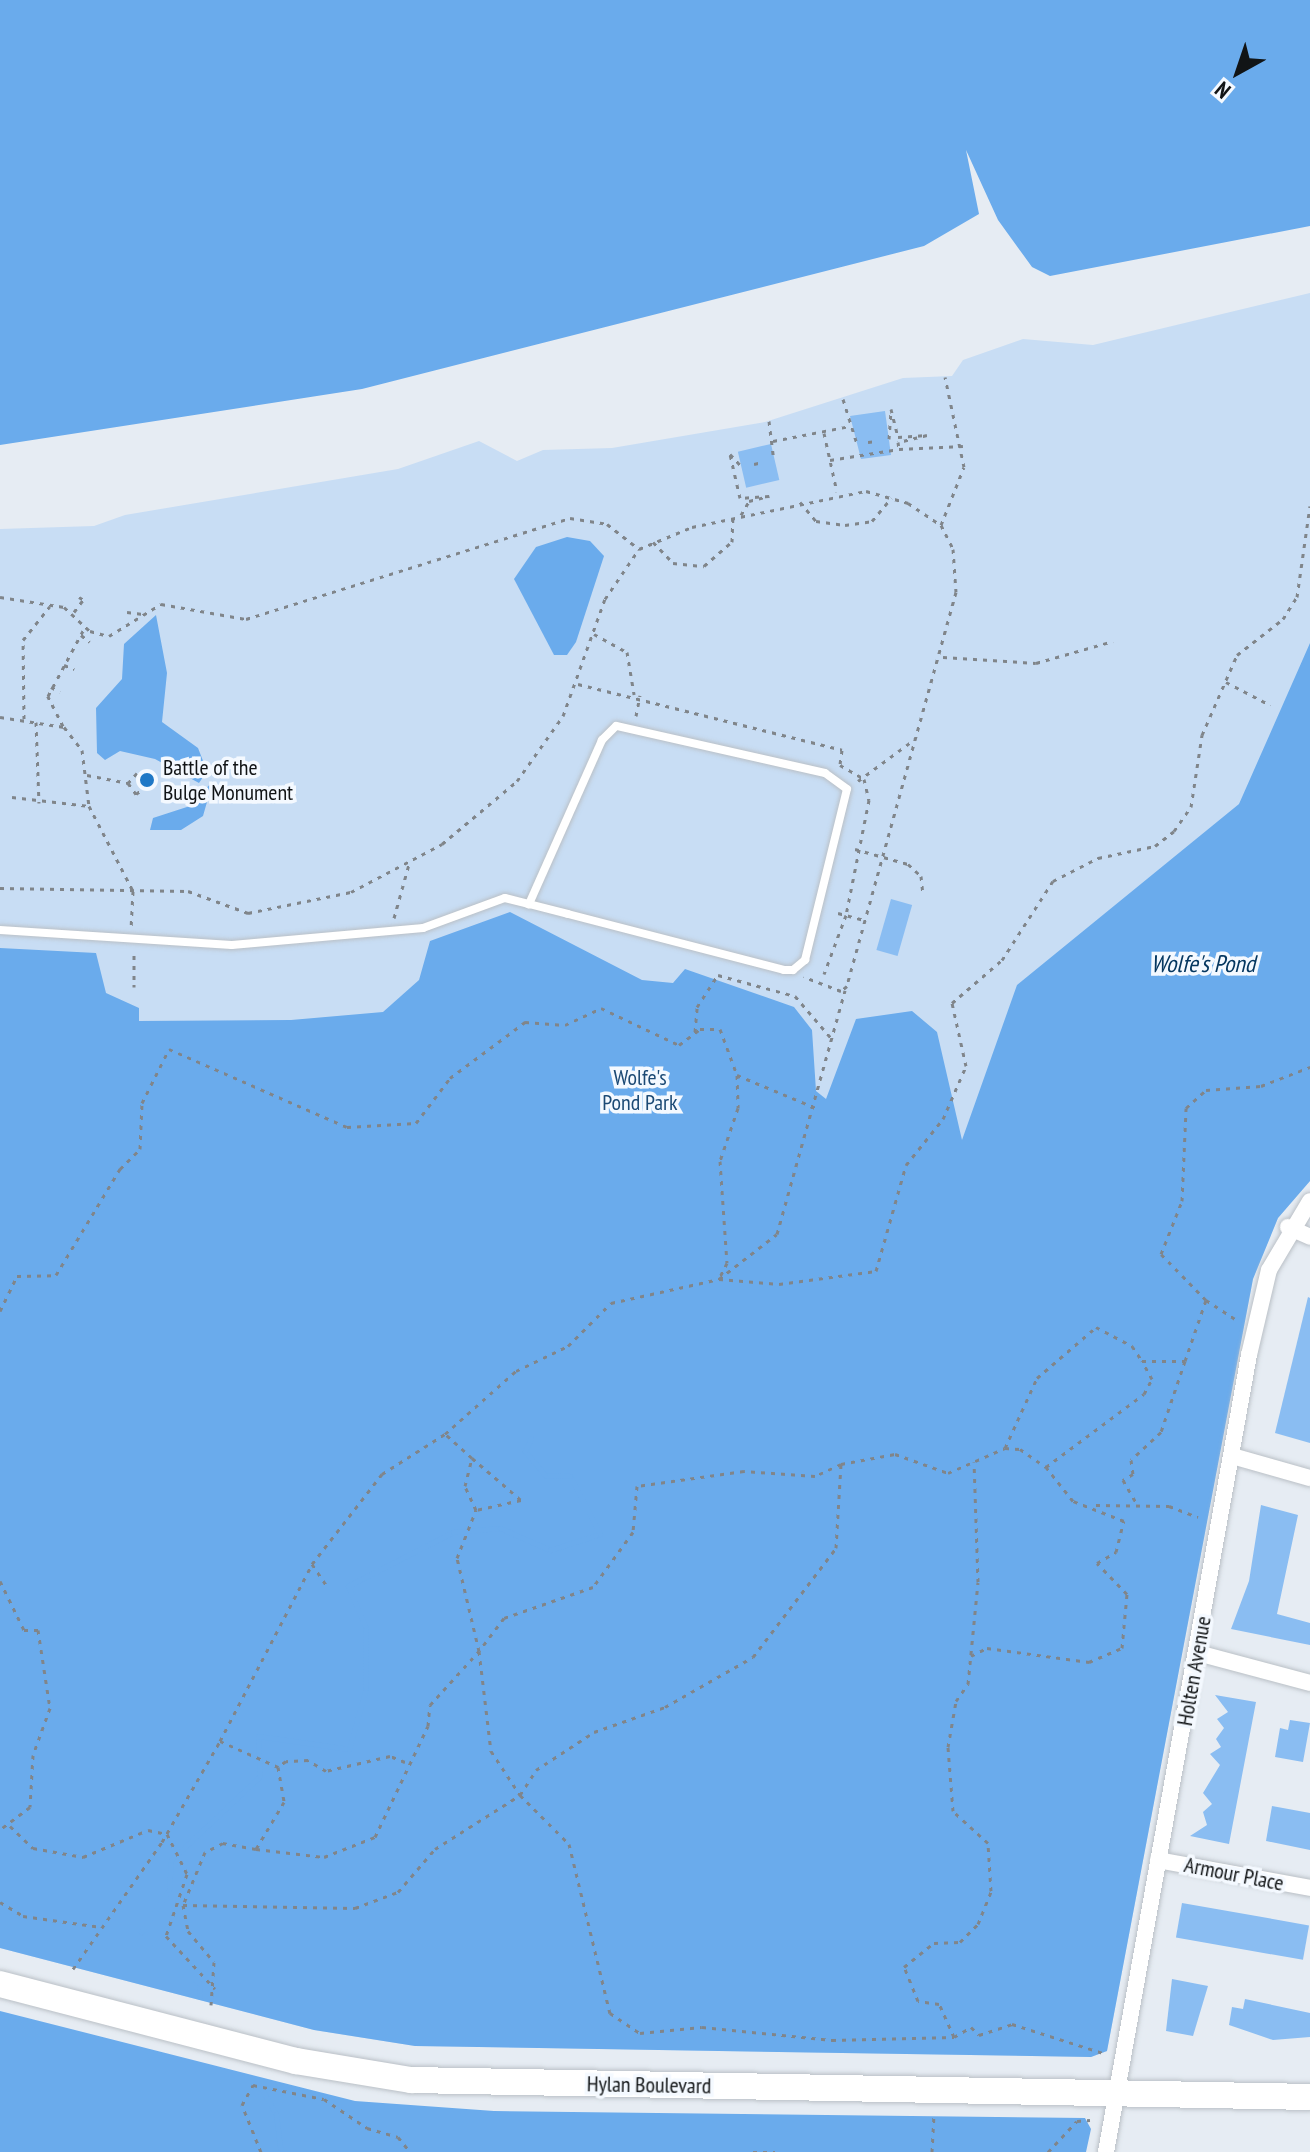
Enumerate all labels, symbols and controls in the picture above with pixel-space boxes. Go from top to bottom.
north arrow [1198,32,1278,112]
text: N [1209,76,1236,105]
place label: Battle of the Bulge Monument [163,754,293,806]
marker: Battle of the Bulge Monument [138,771,156,789]
water label: Wolfe's Pond [1151,950,1255,978]
park label: Wolfe's Pond Park [602,1064,678,1116]
street label: Holten Avenue [1171,1614,1217,1728]
street label: Armour Place [1182,1851,1286,1897]
street label: Hylan Boulevard [587,2071,711,2099]

